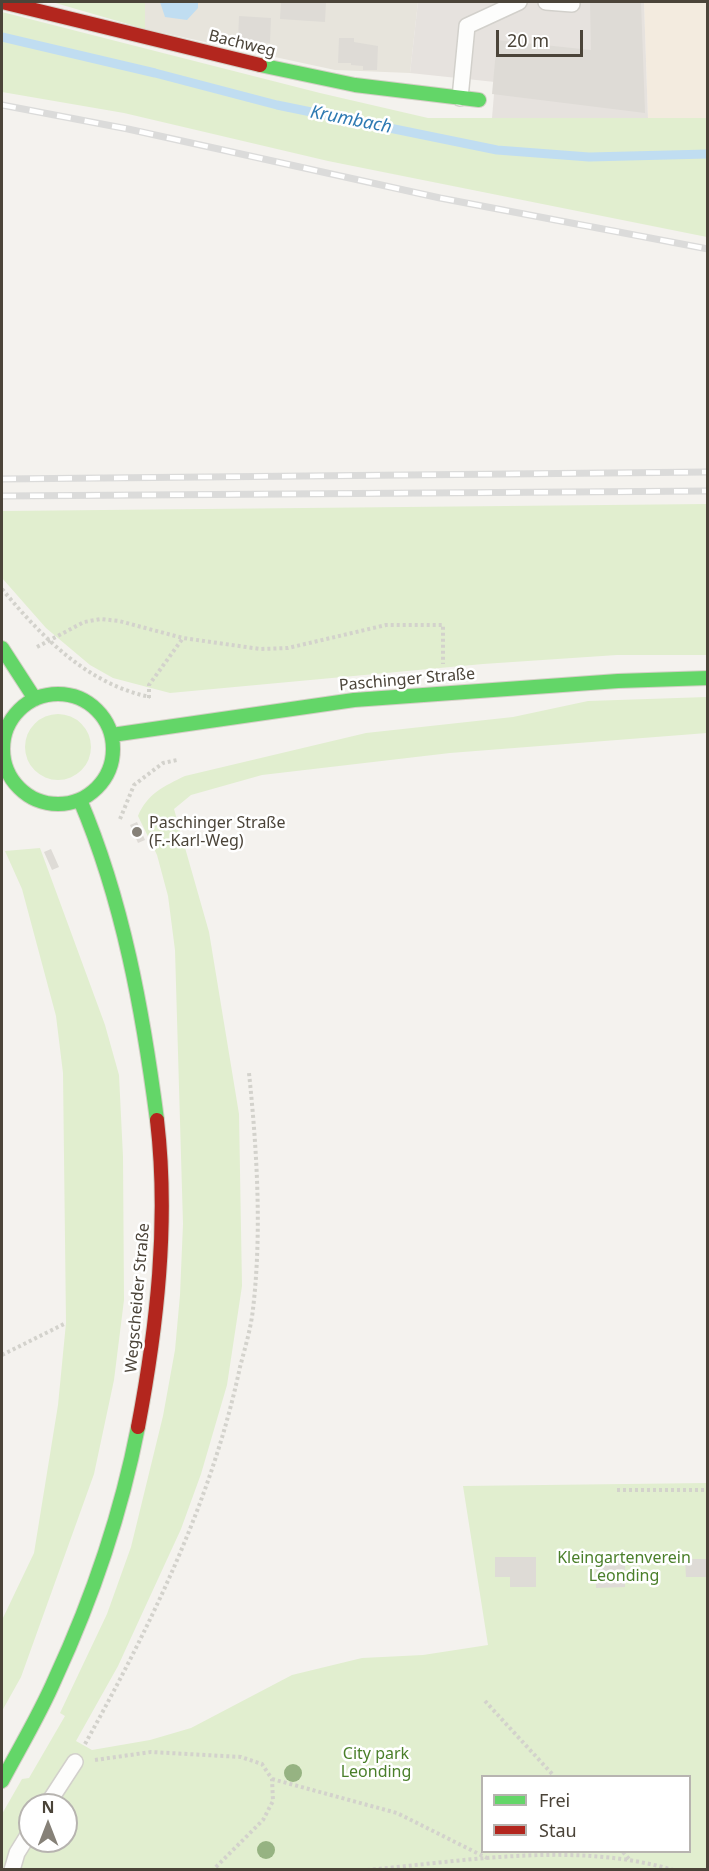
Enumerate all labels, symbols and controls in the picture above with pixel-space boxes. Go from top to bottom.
scale bar [499,18,586,56]
street label: Bachweg [207,26,277,62]
text: 20 m [507,28,549,52]
water label: Krumbach [308,102,394,138]
street label: Paschinger Straße [338,664,476,696]
place label: Paschinger Straße (F.-Karl-Weg) [149,813,285,851]
marker: Paschinger Straße (F.-Karl-Weg) [130,825,144,839]
street label: Wegscheider Straße [122,1222,154,1374]
park label: Kleingartenverein Leonding [557,1548,691,1586]
park label: City park Leonding [341,1744,411,1782]
legend [481,1775,691,1853]
text: Frei [539,1788,570,1812]
north arrow [18,1793,78,1853]
text: N [41,1796,55,1818]
text: Stau [539,1818,577,1842]

